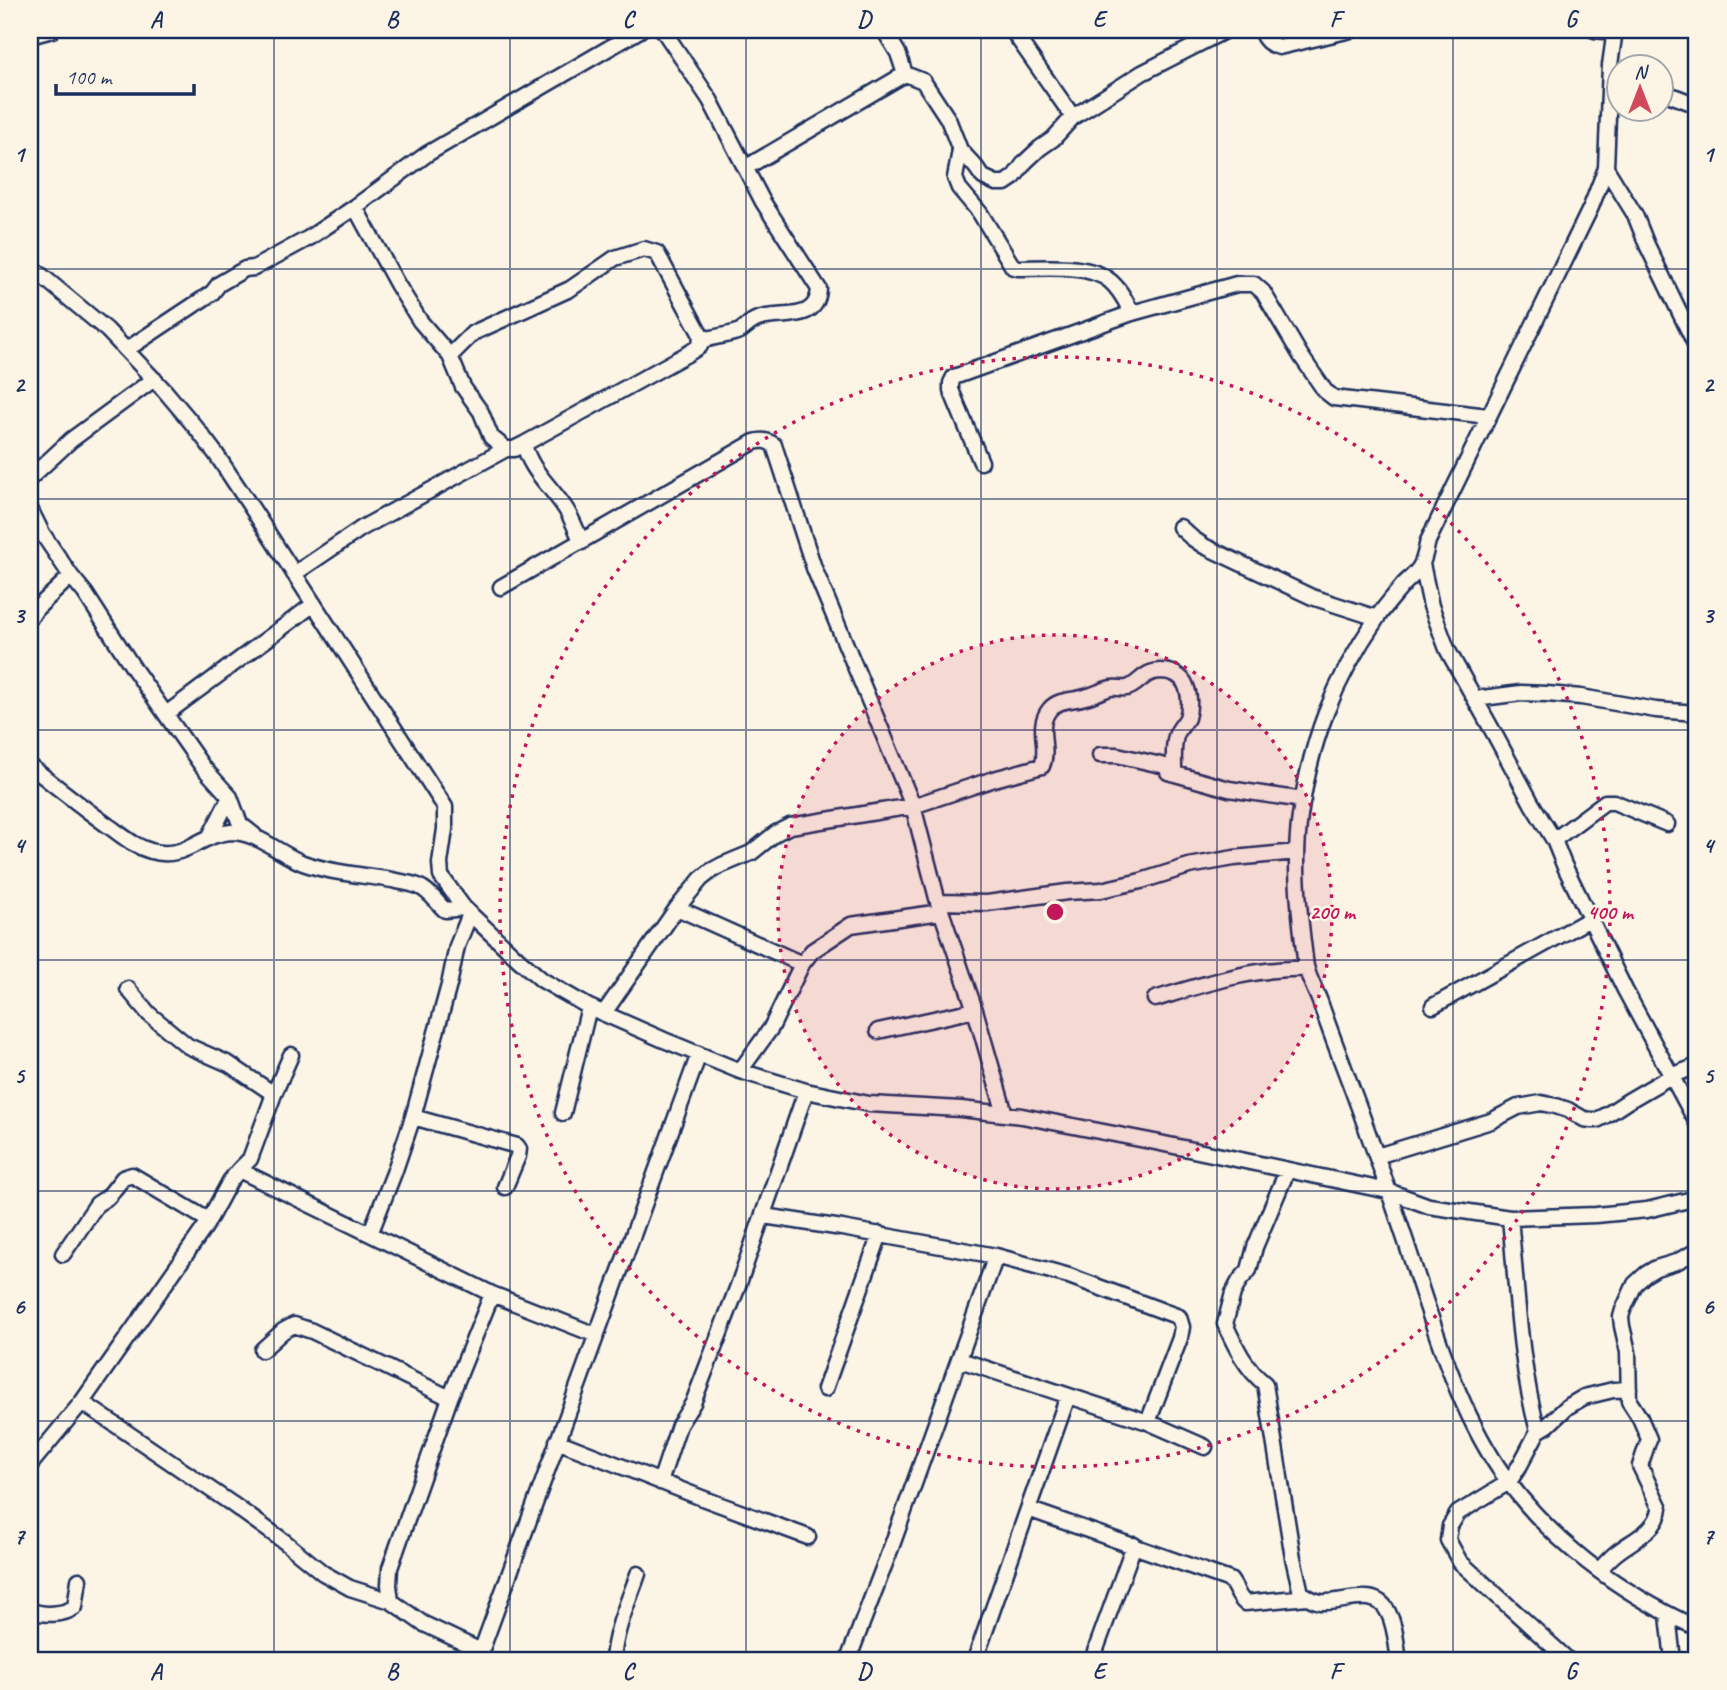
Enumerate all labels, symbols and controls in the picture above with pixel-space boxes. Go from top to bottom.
text: A [150,5,164,34]
text: B [386,5,400,34]
text: C [623,5,637,34]
text: D [857,5,873,34]
text: E [1093,5,1109,34]
text: F [1330,5,1346,34]
text: G [1565,5,1580,34]
scale bar [56,52,194,96]
north arrow [1604,52,1674,122]
text: N [1634,60,1649,84]
text: 100 m [66,64,113,90]
text: 1 [14,140,27,169]
text: 1 [1703,140,1716,169]
text: 2 [14,370,27,399]
text: 2 [1703,370,1716,399]
text: 3 [14,601,27,630]
text: 3 [1703,601,1716,630]
text: 4 [14,831,27,860]
text: 4 [1703,831,1716,860]
text: 200 m [1309,899,1357,925]
text: 400 m [1587,899,1635,925]
centre of rings [1043,900,1067,924]
text: 5 [14,1061,26,1090]
text: 5 [1703,1061,1715,1090]
text: 6 [14,1292,27,1321]
text: 6 [1703,1292,1716,1321]
text: 7 [14,1522,27,1551]
text: 7 [1703,1522,1716,1551]
text: A [150,1657,164,1686]
text: B [386,1657,400,1686]
text: C [623,1657,637,1686]
text: D [857,1657,873,1686]
text: E [1093,1657,1109,1686]
text: F [1330,1657,1346,1686]
text: G [1565,1657,1580,1686]

